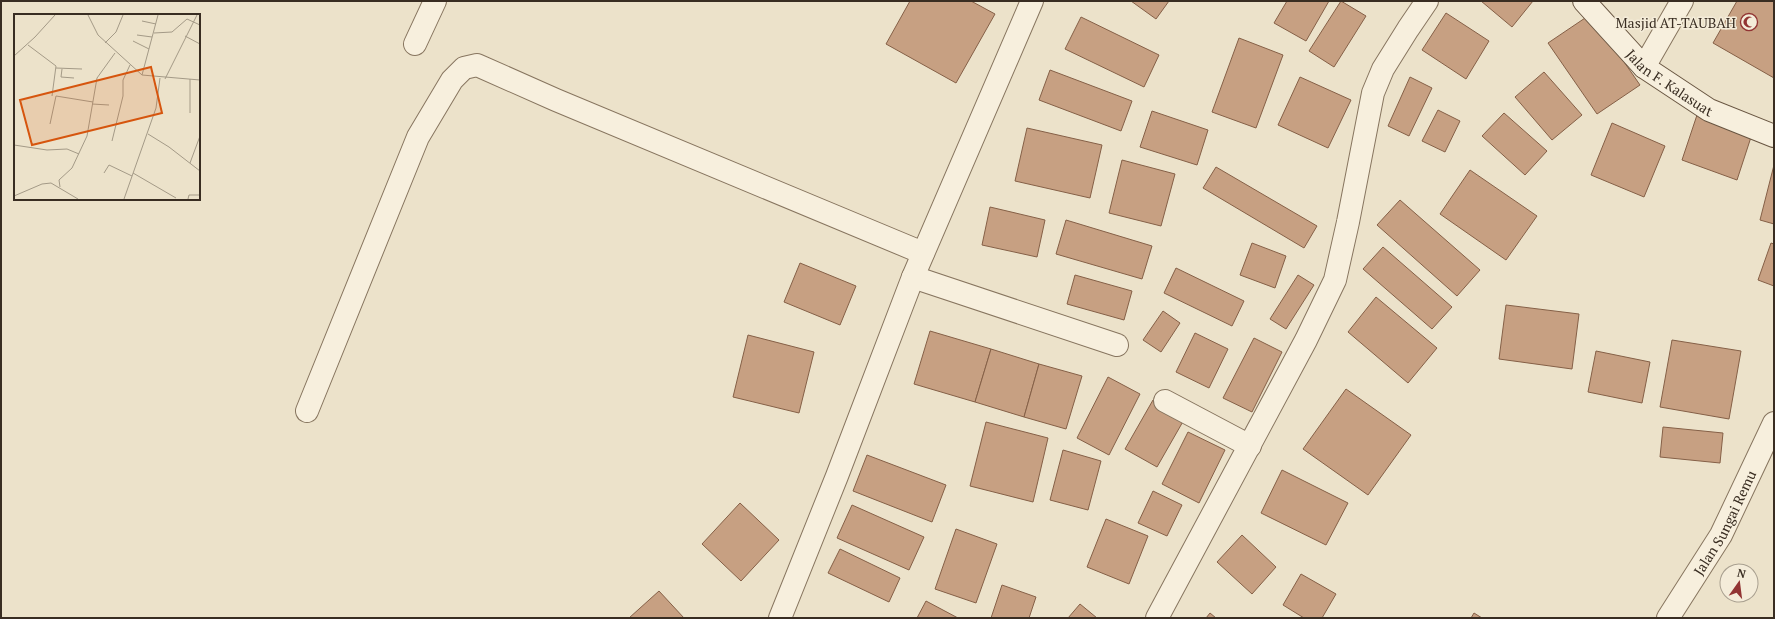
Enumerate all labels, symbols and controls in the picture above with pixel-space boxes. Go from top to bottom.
mosque icon: Masjid AT-TAUBAH [1739,12,1759,32]
place label: Masjid AT-TAUBAH [1615,13,1736,32]
inset map [14,14,200,200]
street label: Jalan F. Kalasuat [1622,45,1716,120]
street label: Jalan Sungai Remu [1688,467,1760,579]
north arrow [1719,563,1759,603]
text: N [1736,565,1748,581]

